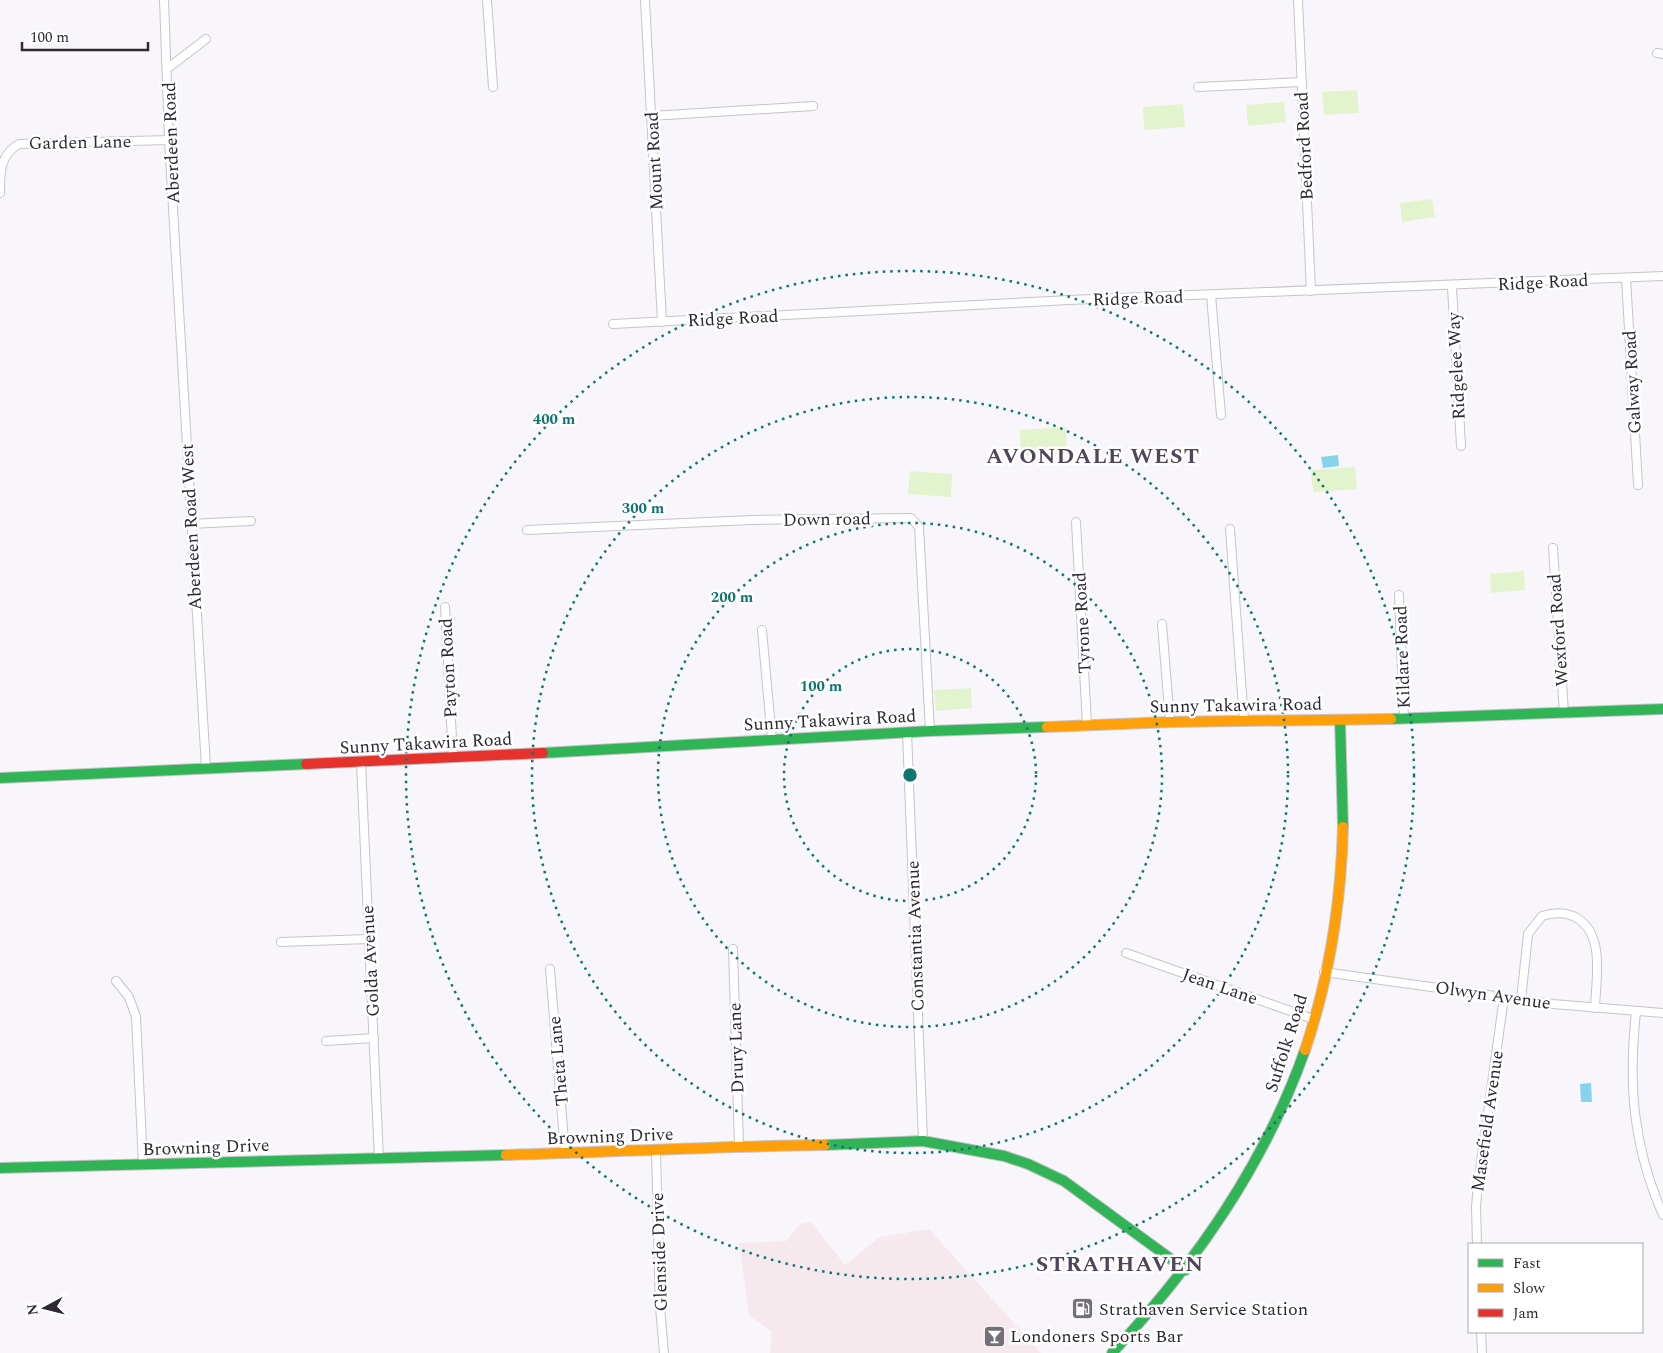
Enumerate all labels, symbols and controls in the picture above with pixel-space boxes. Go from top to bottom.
scale bar [22,20,149,52]
text: 100 m [30,26,69,49]
street label: Aberdeen Road [156,81,187,205]
street label: Bedford Road [1288,91,1321,201]
street label: Mount Road [638,111,671,211]
street label: Garden Lane [28,128,132,157]
street label: Ridge Road [1497,267,1589,298]
street label: Ridge Road [1092,283,1184,314]
street label: Ridge Road [687,303,779,334]
street label: Ridgelee Way [1440,310,1473,421]
street label: Galway Road [1616,329,1649,435]
text: 400 m [533,408,576,431]
district label: AVONDALE WEST [986,440,1200,473]
street label: Aberdeen Road West [174,443,209,611]
text: 300 m [622,497,665,520]
street label: Down road [783,505,871,534]
street label: Tyrone Road [1066,571,1099,675]
street label: Wexford Road [1541,573,1576,687]
text: 200 m [711,586,754,609]
street label: Kildare Road [1387,605,1418,709]
street label: Payton Road [432,617,465,719]
text: 100 m [800,675,843,698]
street label: Sunny Takawira Road [1149,690,1323,721]
street label: Sunny Takawira Road [743,702,917,738]
street label: Sunny Takawira Road [339,725,513,761]
centre of rings [901,766,919,784]
street label: Constantia Avenue [899,860,932,1012]
street label: Golda Avenue [354,905,387,1017]
street label: Jean Lane [1178,961,1261,1012]
street label: Olwyn Avenue [1433,974,1552,1017]
street label: Suffolk Road [1258,990,1315,1096]
street label: Drury Lane [721,1002,752,1094]
street label: Theta Lane [541,1015,576,1107]
street label: Masefield Avenue [1464,1049,1511,1193]
street label: Browning Drive [546,1121,674,1152]
street label: Browning Drive [142,1132,270,1163]
street label: Glenside Drive [644,1192,675,1312]
legend [1468,1243,1643,1333]
district label: STRATHAVEN [1036,1248,1204,1281]
text: Fast [1513,1252,1541,1275]
text: Slow [1513,1277,1545,1300]
north arrow [20,1283,70,1333]
place label: Strathaven Service Station [1099,1296,1308,1323]
fuel station icon: Strathaven Service Station [1071,1297,1095,1321]
text: Jam [1513,1302,1539,1325]
text: N [21,1303,44,1316]
place label: Londoners Sports Bar [1010,1323,1183,1350]
bar icon: Londoners Sports Bar [982,1324,1006,1348]

